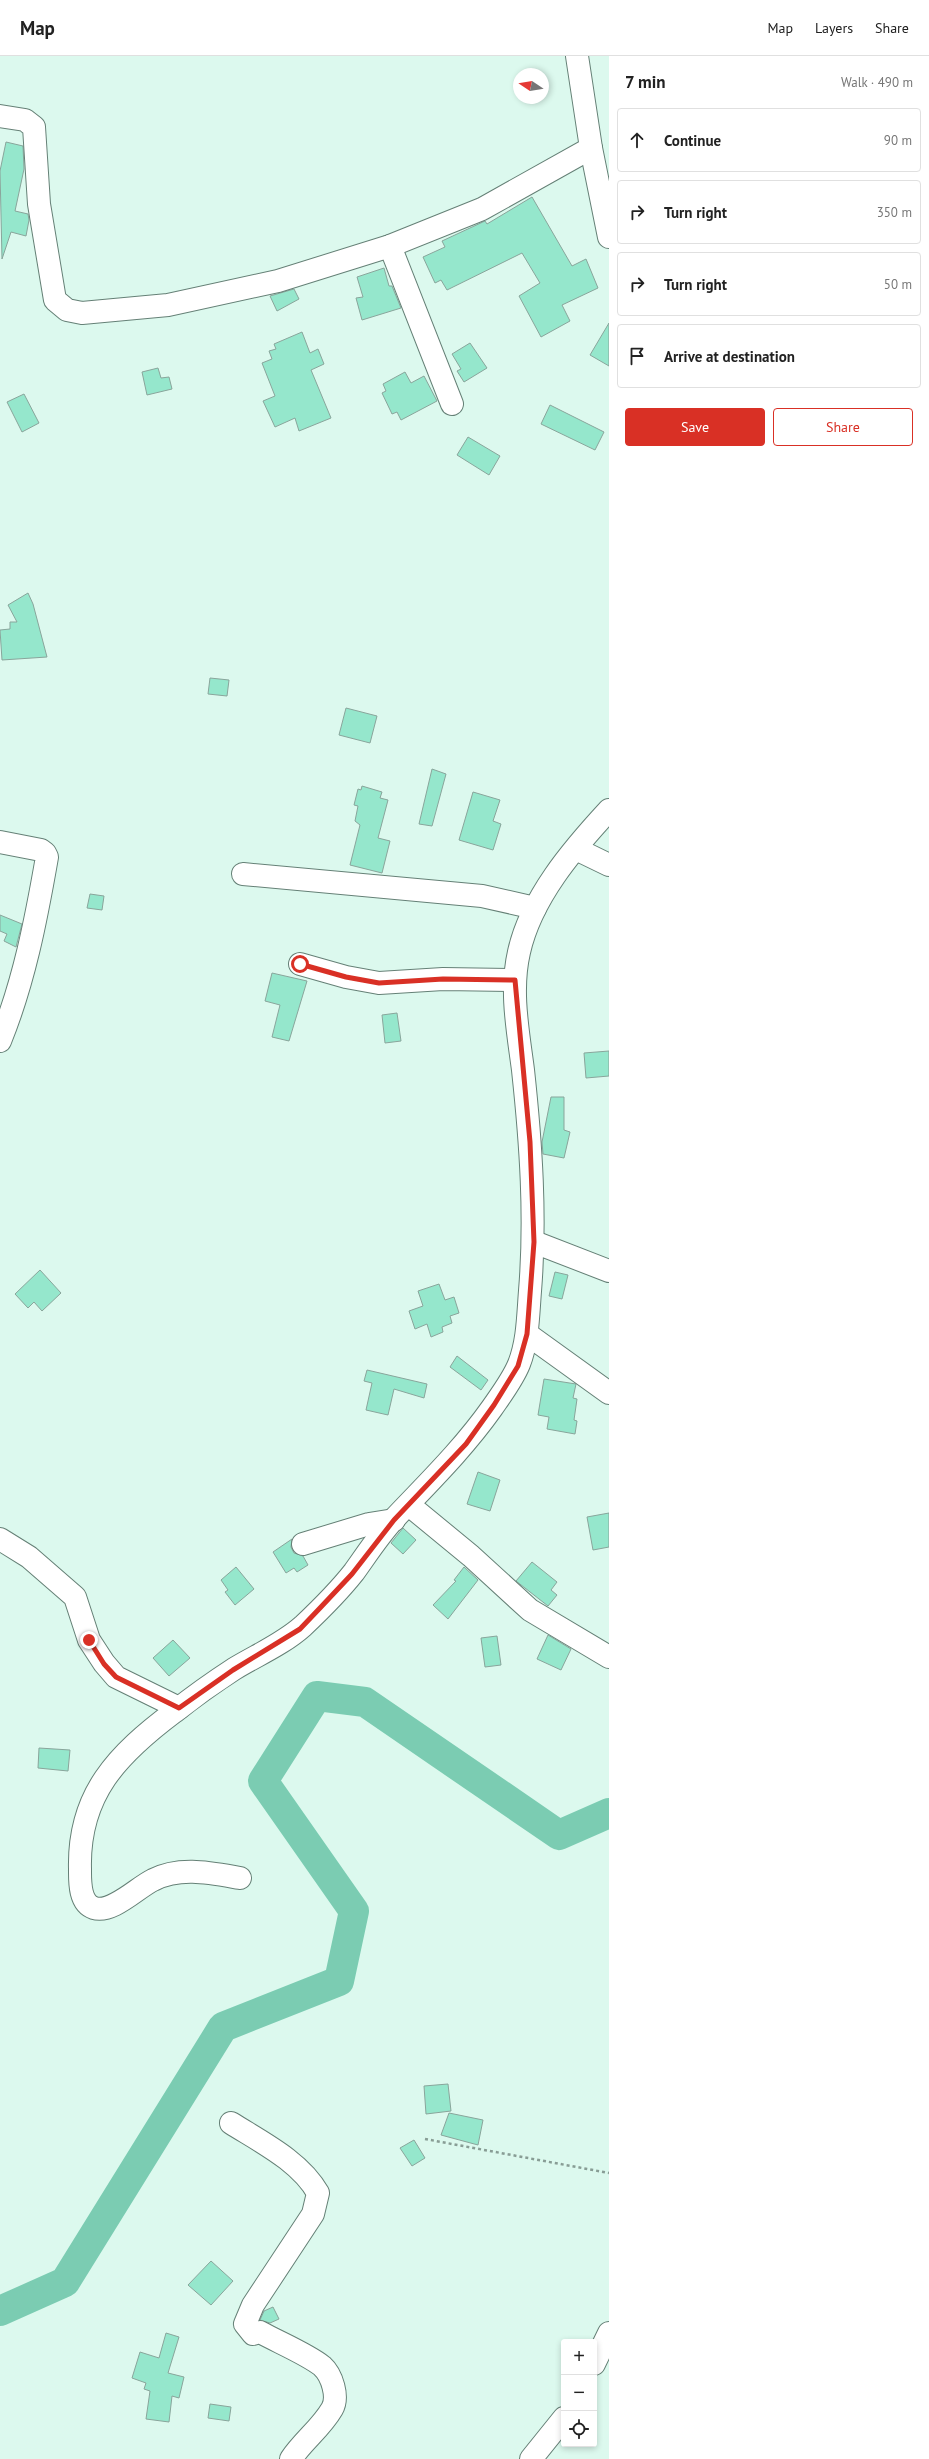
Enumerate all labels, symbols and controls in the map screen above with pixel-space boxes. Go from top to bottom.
text: Map [20,16,55,40]
text: Map [767,19,793,37]
text: Layers [815,19,853,37]
text: Share [875,19,909,37]
north arrow [513,68,549,104]
text: 7 min [625,71,666,93]
text: Walk · 490 m [841,74,913,91]
icon: ahead [626,129,648,151]
text: Continue [664,131,721,150]
text: 90 m [884,132,912,149]
icon: right [626,201,648,223]
text: Turn right [664,203,727,222]
text: 350 m [877,204,912,221]
icon: right [626,273,648,295]
text: Turn right [664,275,727,294]
text: 50 m [884,276,912,293]
icon: arrive [626,345,648,367]
text: Arrive at destination [664,347,795,366]
button: Save [625,408,765,446]
button: Share [773,408,913,446]
route start [291,955,309,973]
route end [80,1631,98,1649]
map controls [561,2339,597,2447]
button: + [561,2339,597,2375]
button: − [561,2375,597,2411]
button: locate [561,2411,597,2447]

